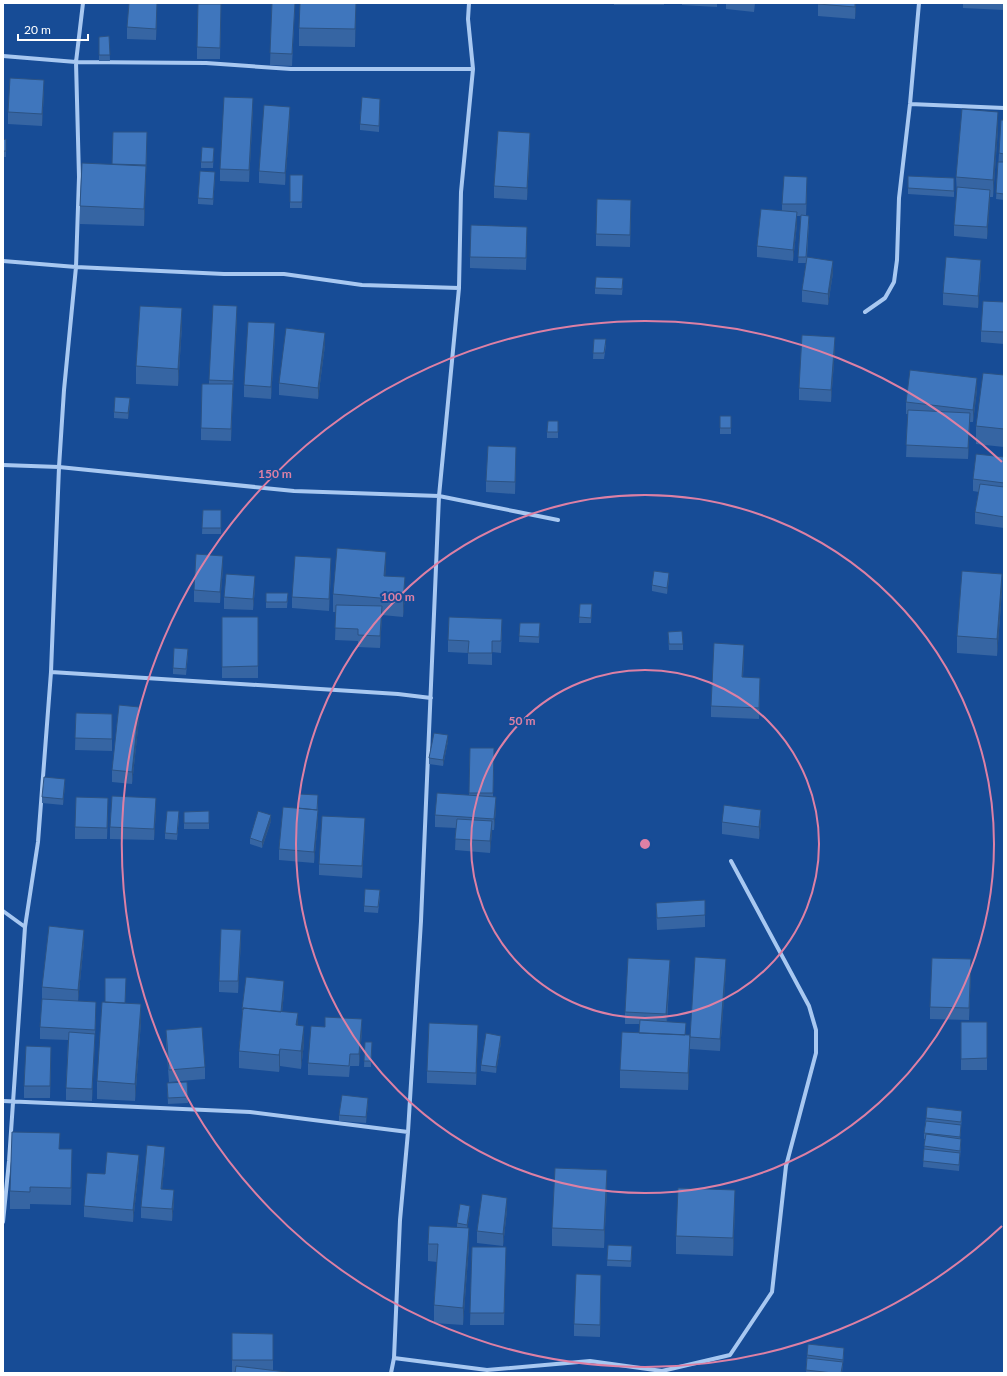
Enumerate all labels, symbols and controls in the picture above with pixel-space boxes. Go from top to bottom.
scale bar [18,16,88,42]
text: 20 m [24,22,51,37]
text: 150 m [258,466,292,481]
text: 100 m [381,589,415,604]
text: 50 m [509,713,535,728]
centre of rings [638,837,652,851]

